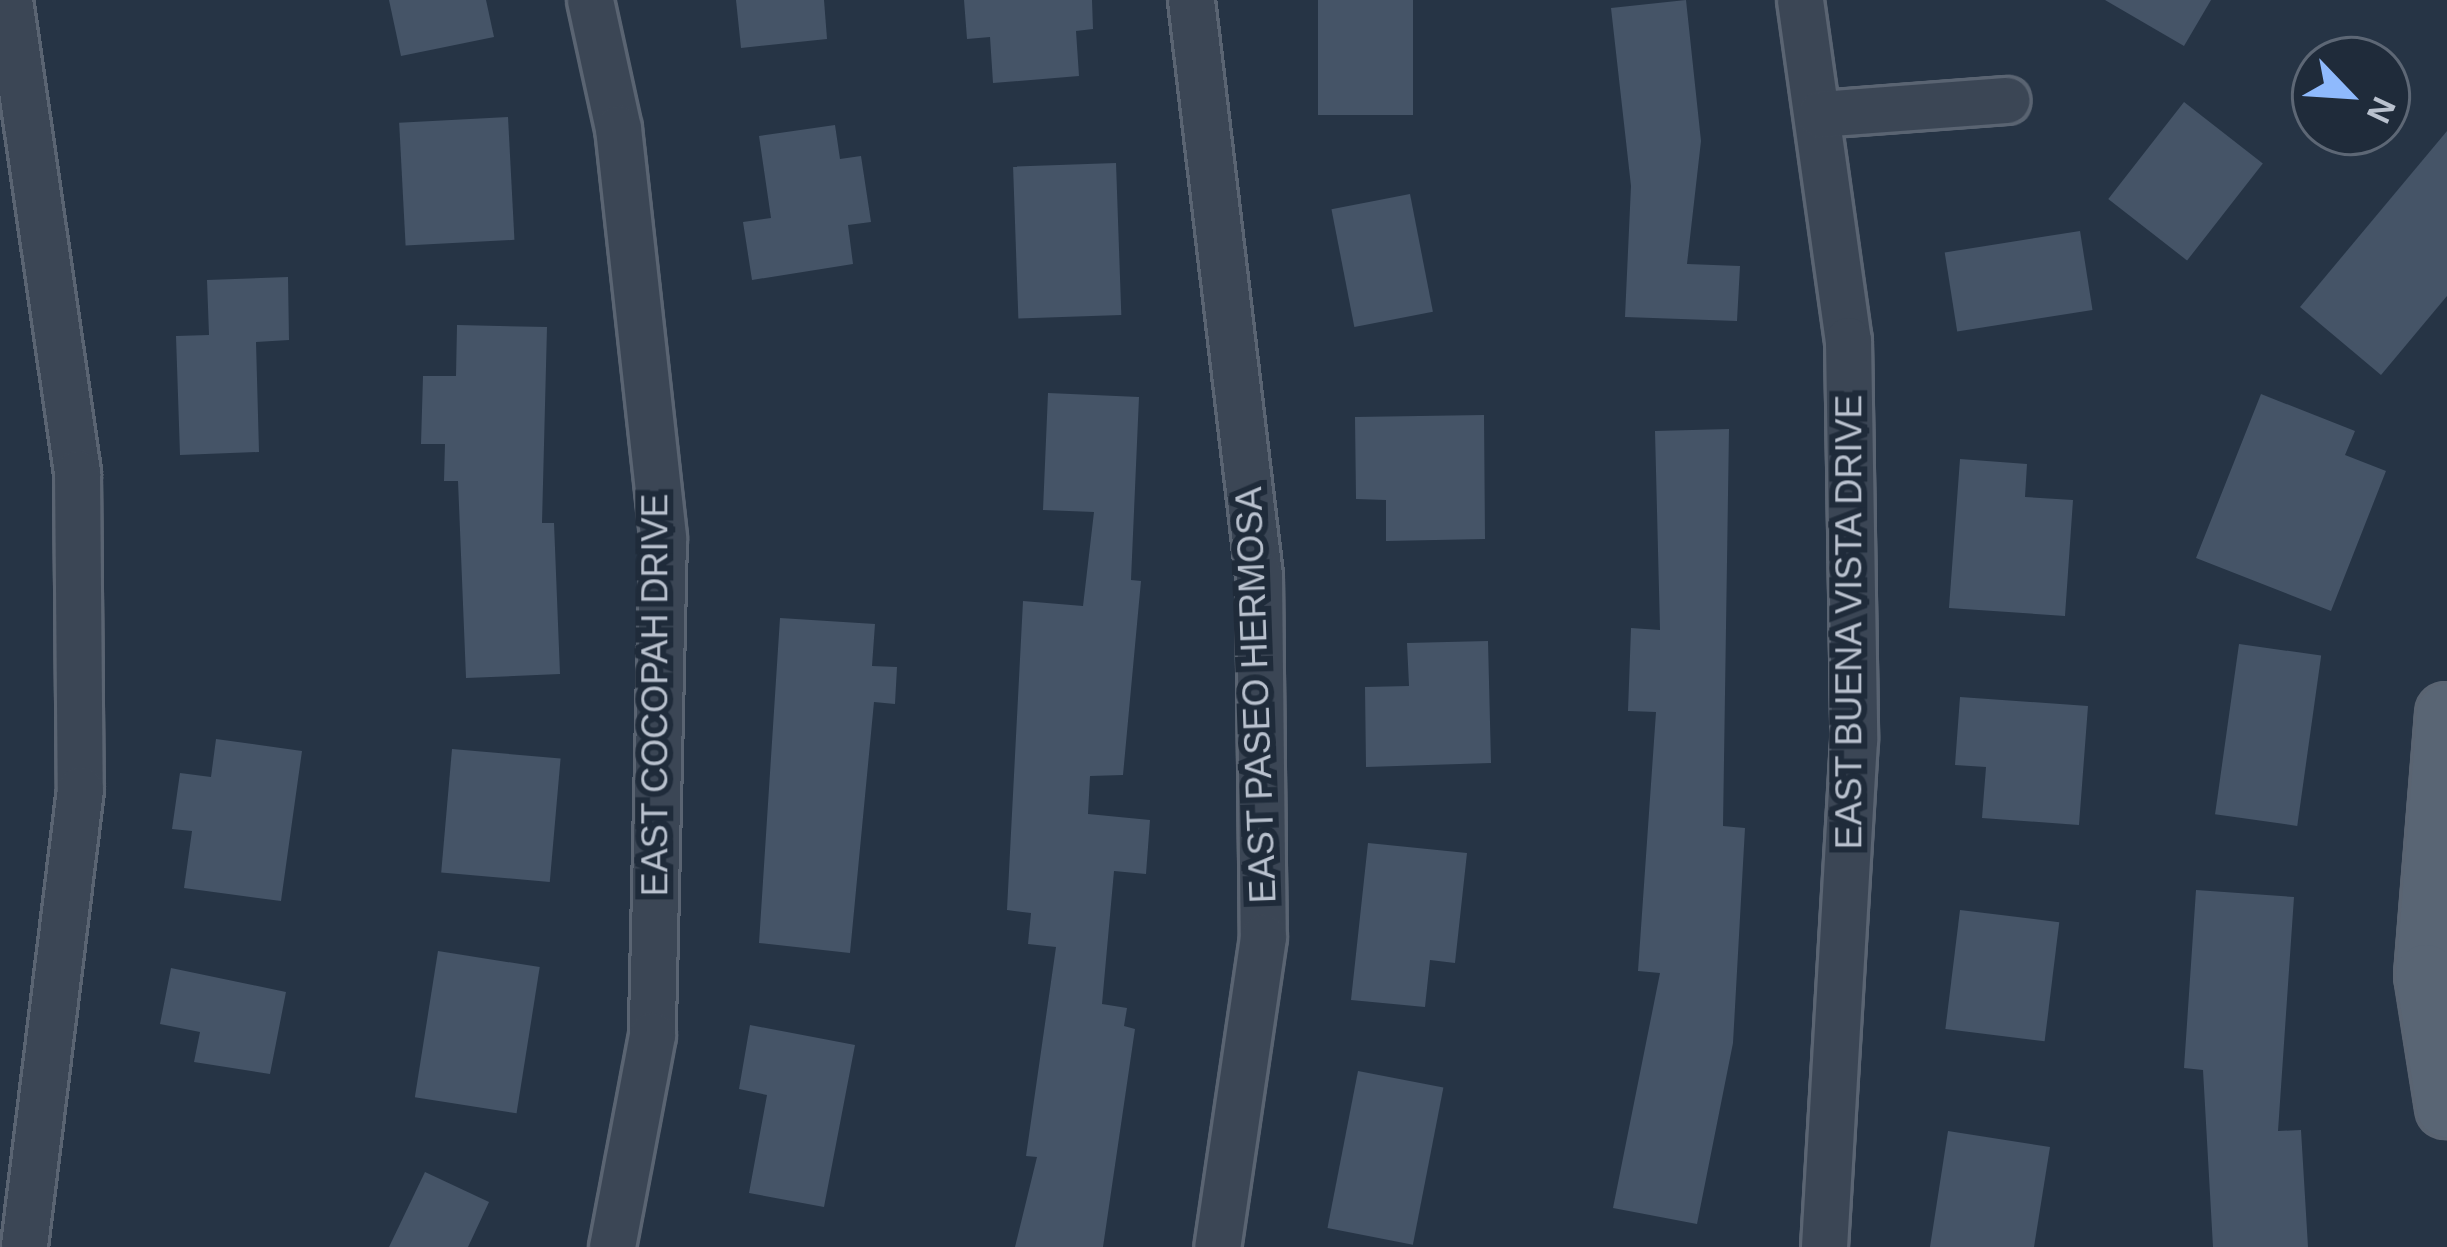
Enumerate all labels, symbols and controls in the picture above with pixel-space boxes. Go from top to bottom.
north arrow [2291,36,2411,156]
text: N [2360,92,2403,129]
street label: EAST BUENA VISTA DRIVE [1827,392,1871,852]
street label: EAST PASEO HERMOSA [1227,486,1285,904]
street label: EAST COCOPAH DRIVE [633,493,677,897]

